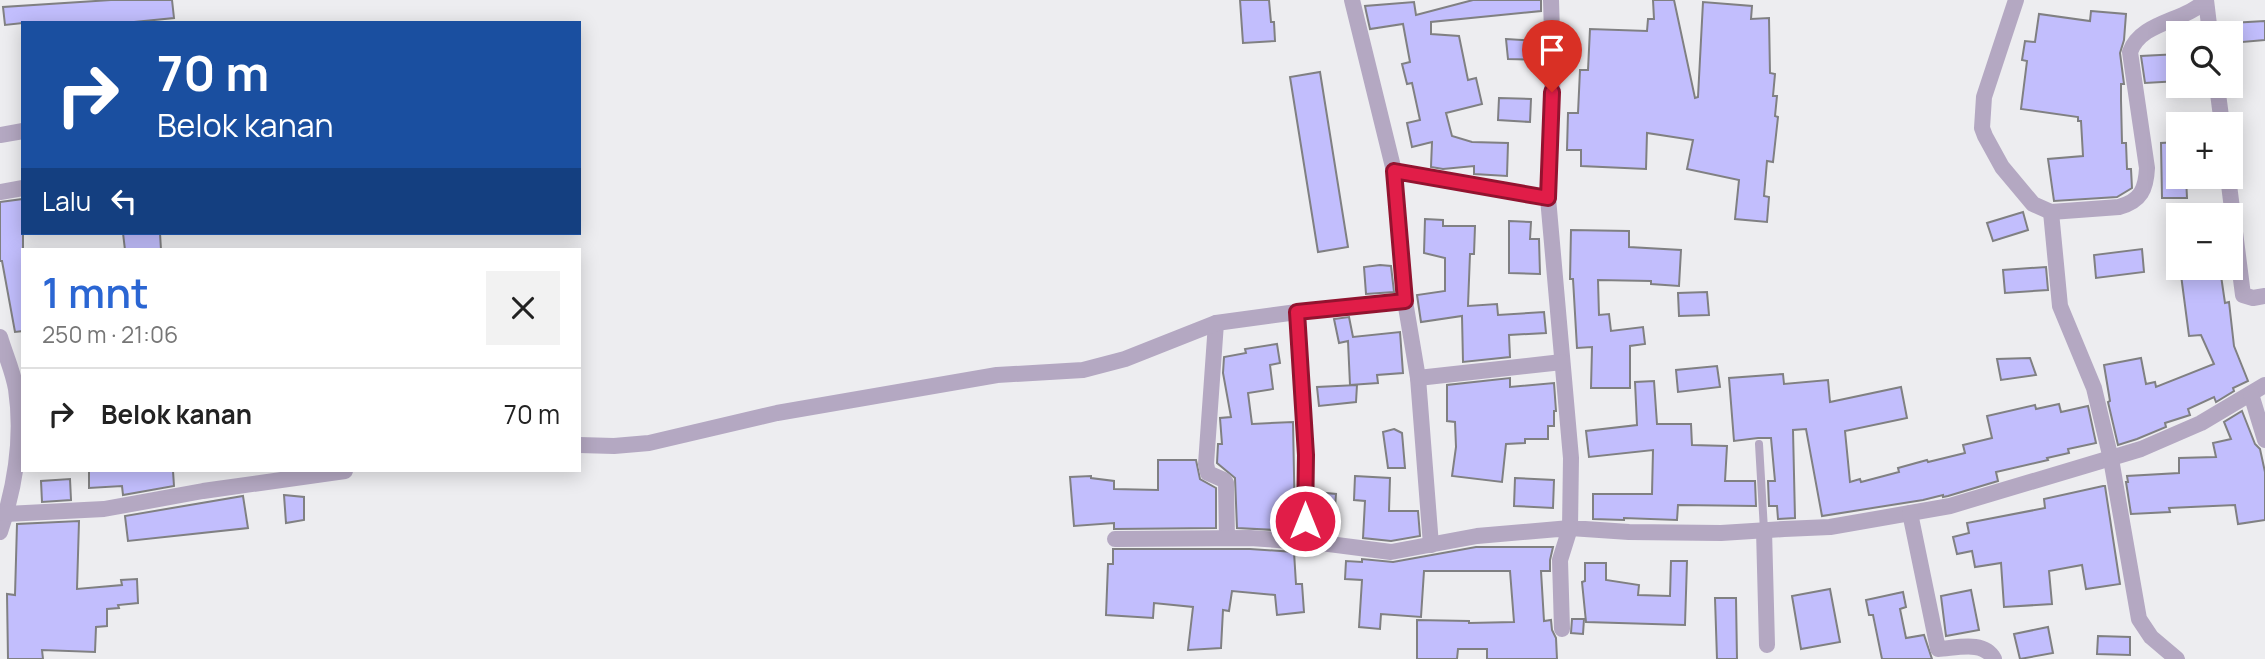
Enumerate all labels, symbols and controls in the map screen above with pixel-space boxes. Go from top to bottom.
pin [1522,20,1582,92]
map controls [2166,21,2243,280]
button: search [2166,21,2243,98]
icon: arrive [1533,31,1571,69]
text: 70 m [157,39,269,106]
icon: right [42,49,133,140]
text: Belok kanan [157,103,333,147]
button: + [2166,112,2243,189]
icon: left [105,182,143,220]
text: Lalu [42,183,91,219]
button: − [2166,203,2243,280]
text: 1 mnt [42,263,149,321]
button: close [486,271,560,345]
text: 250 m · 21:06 [42,318,178,350]
icon: right [42,395,80,433]
text: Belok kanan [101,396,252,432]
text: 70 m [504,396,560,432]
position arrow [1268,484,1342,558]

